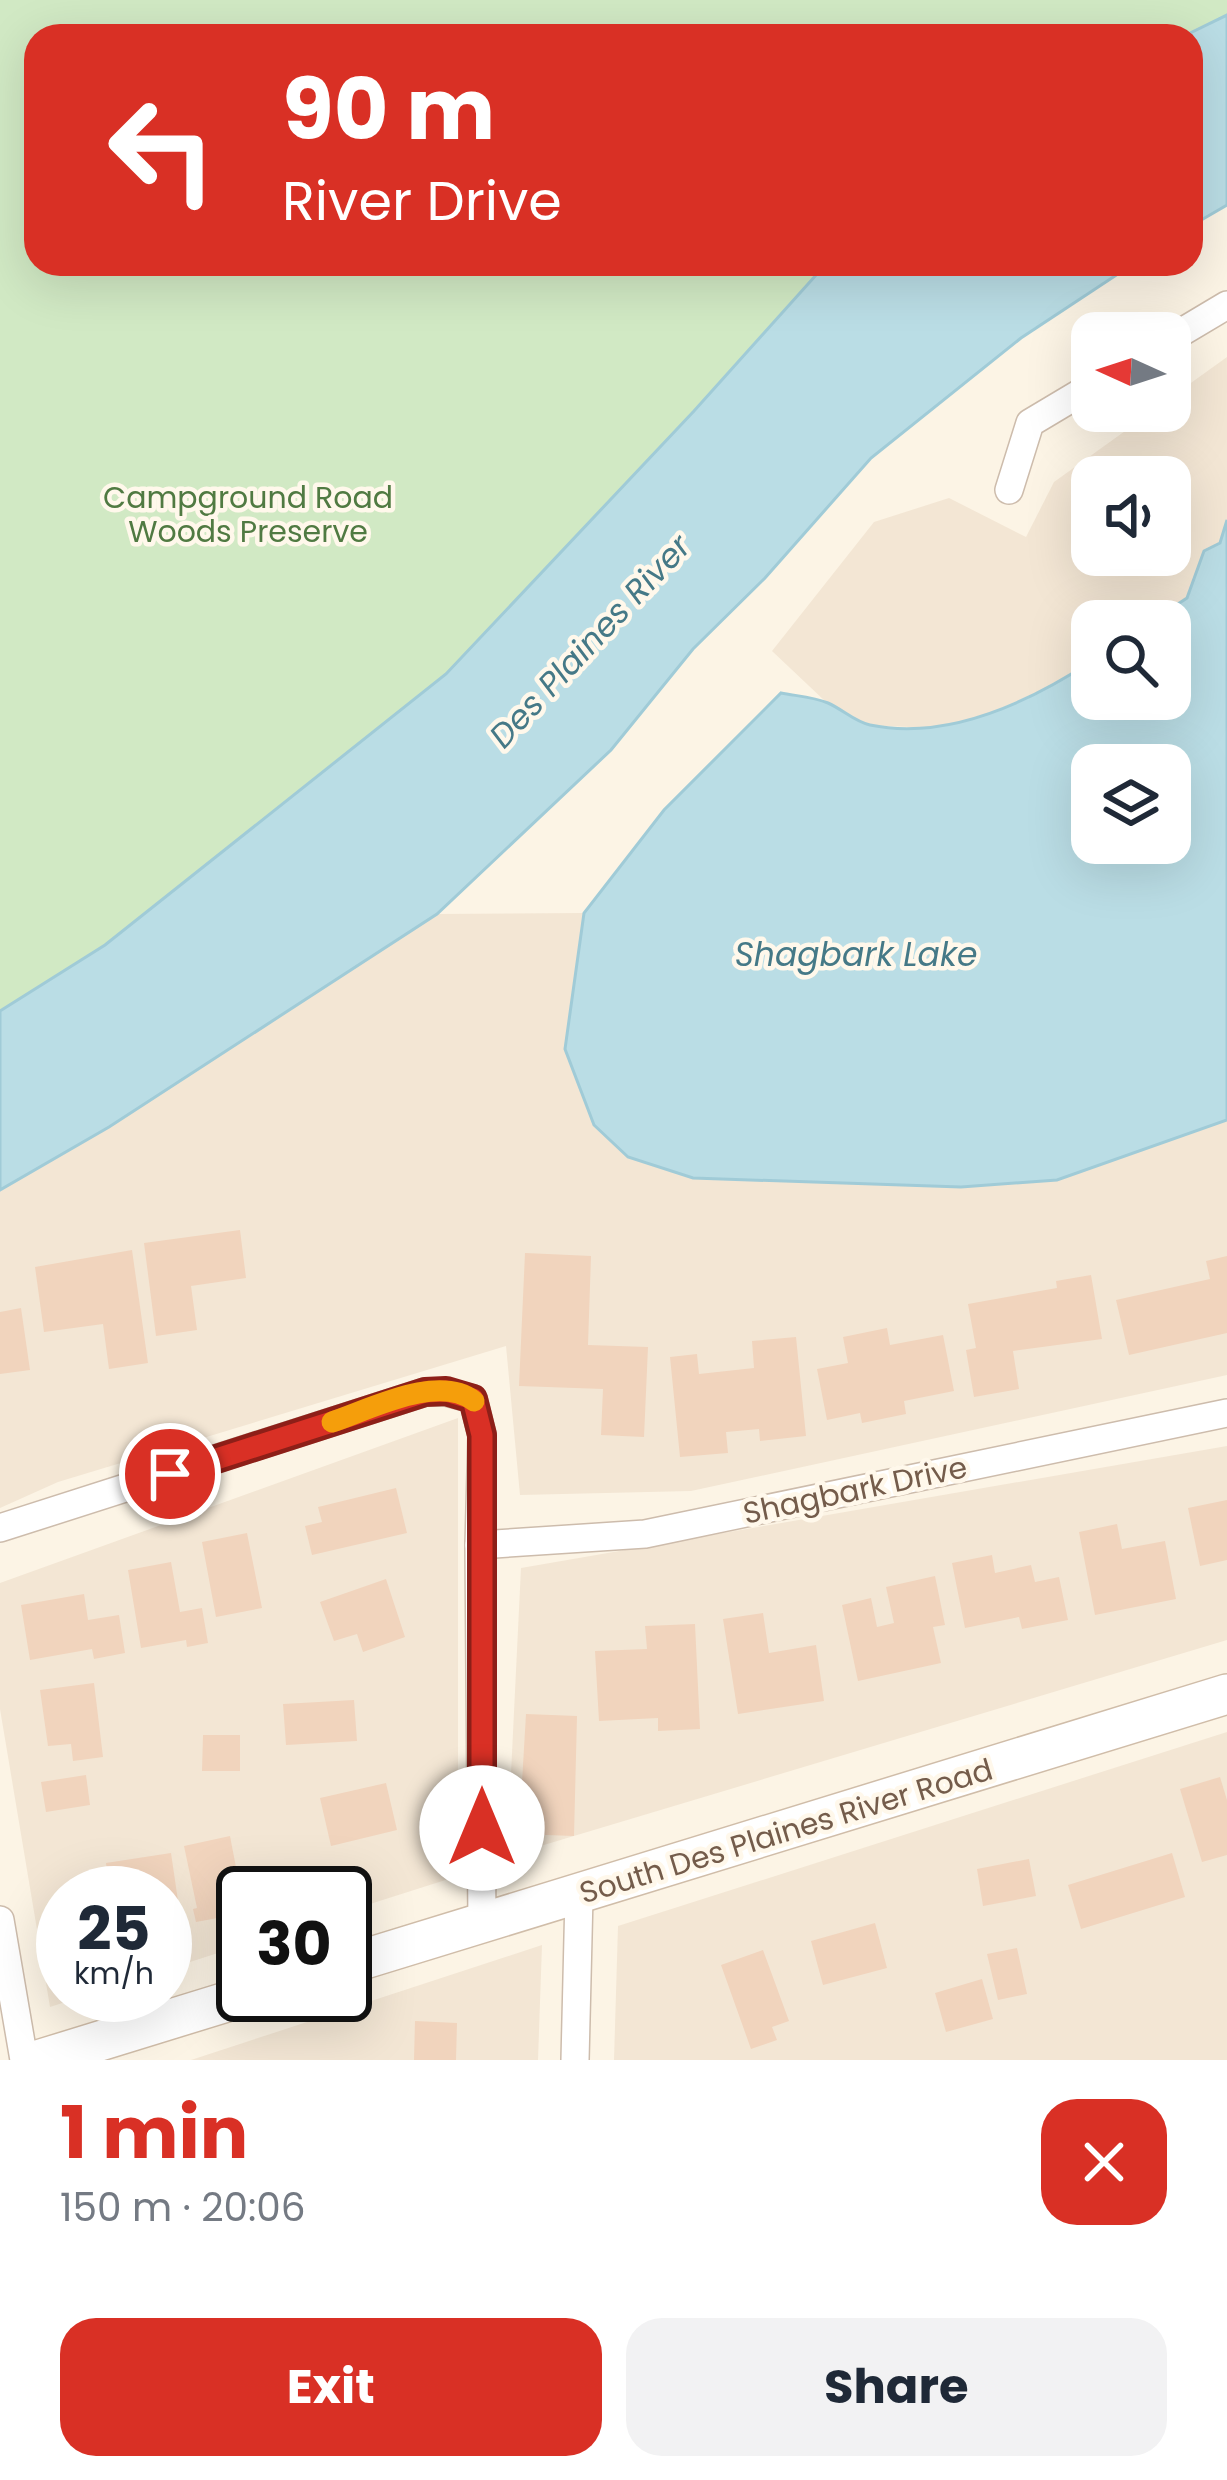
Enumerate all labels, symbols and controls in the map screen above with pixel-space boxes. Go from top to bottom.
text: 90 m [282,51,495,168]
icon: left [84,72,240,228]
text: River Drive [282,163,562,239]
north arrow [1071,312,1191,432]
map controls [1071,312,1191,864]
button: sound [1071,456,1191,576]
park label: Campground Road Woods Preserve [103,476,393,553]
water label: Des Plaines River [478,523,702,758]
button: search [1071,600,1191,720]
button: layers [1071,744,1191,864]
water label: Shagbark Lake [735,931,977,978]
pin [119,1423,221,1525]
icon: arrive [137,1441,203,1507]
street label: Shagbark Drive [739,1445,971,1535]
street label: South Des Plaines River Road [574,1748,998,1914]
position arrow [419,1765,545,1891]
speed limit sign: 30 [216,1866,372,2022]
text: 25 [77,1887,151,1971]
text: km/h [74,1952,154,1995]
text: 1 min [60,2082,248,2183]
button: close [1041,2099,1167,2225]
text: 150 m · 20:06 [60,2180,306,2235]
button: Exit [60,2318,602,2456]
button: Share [626,2318,1167,2456]

